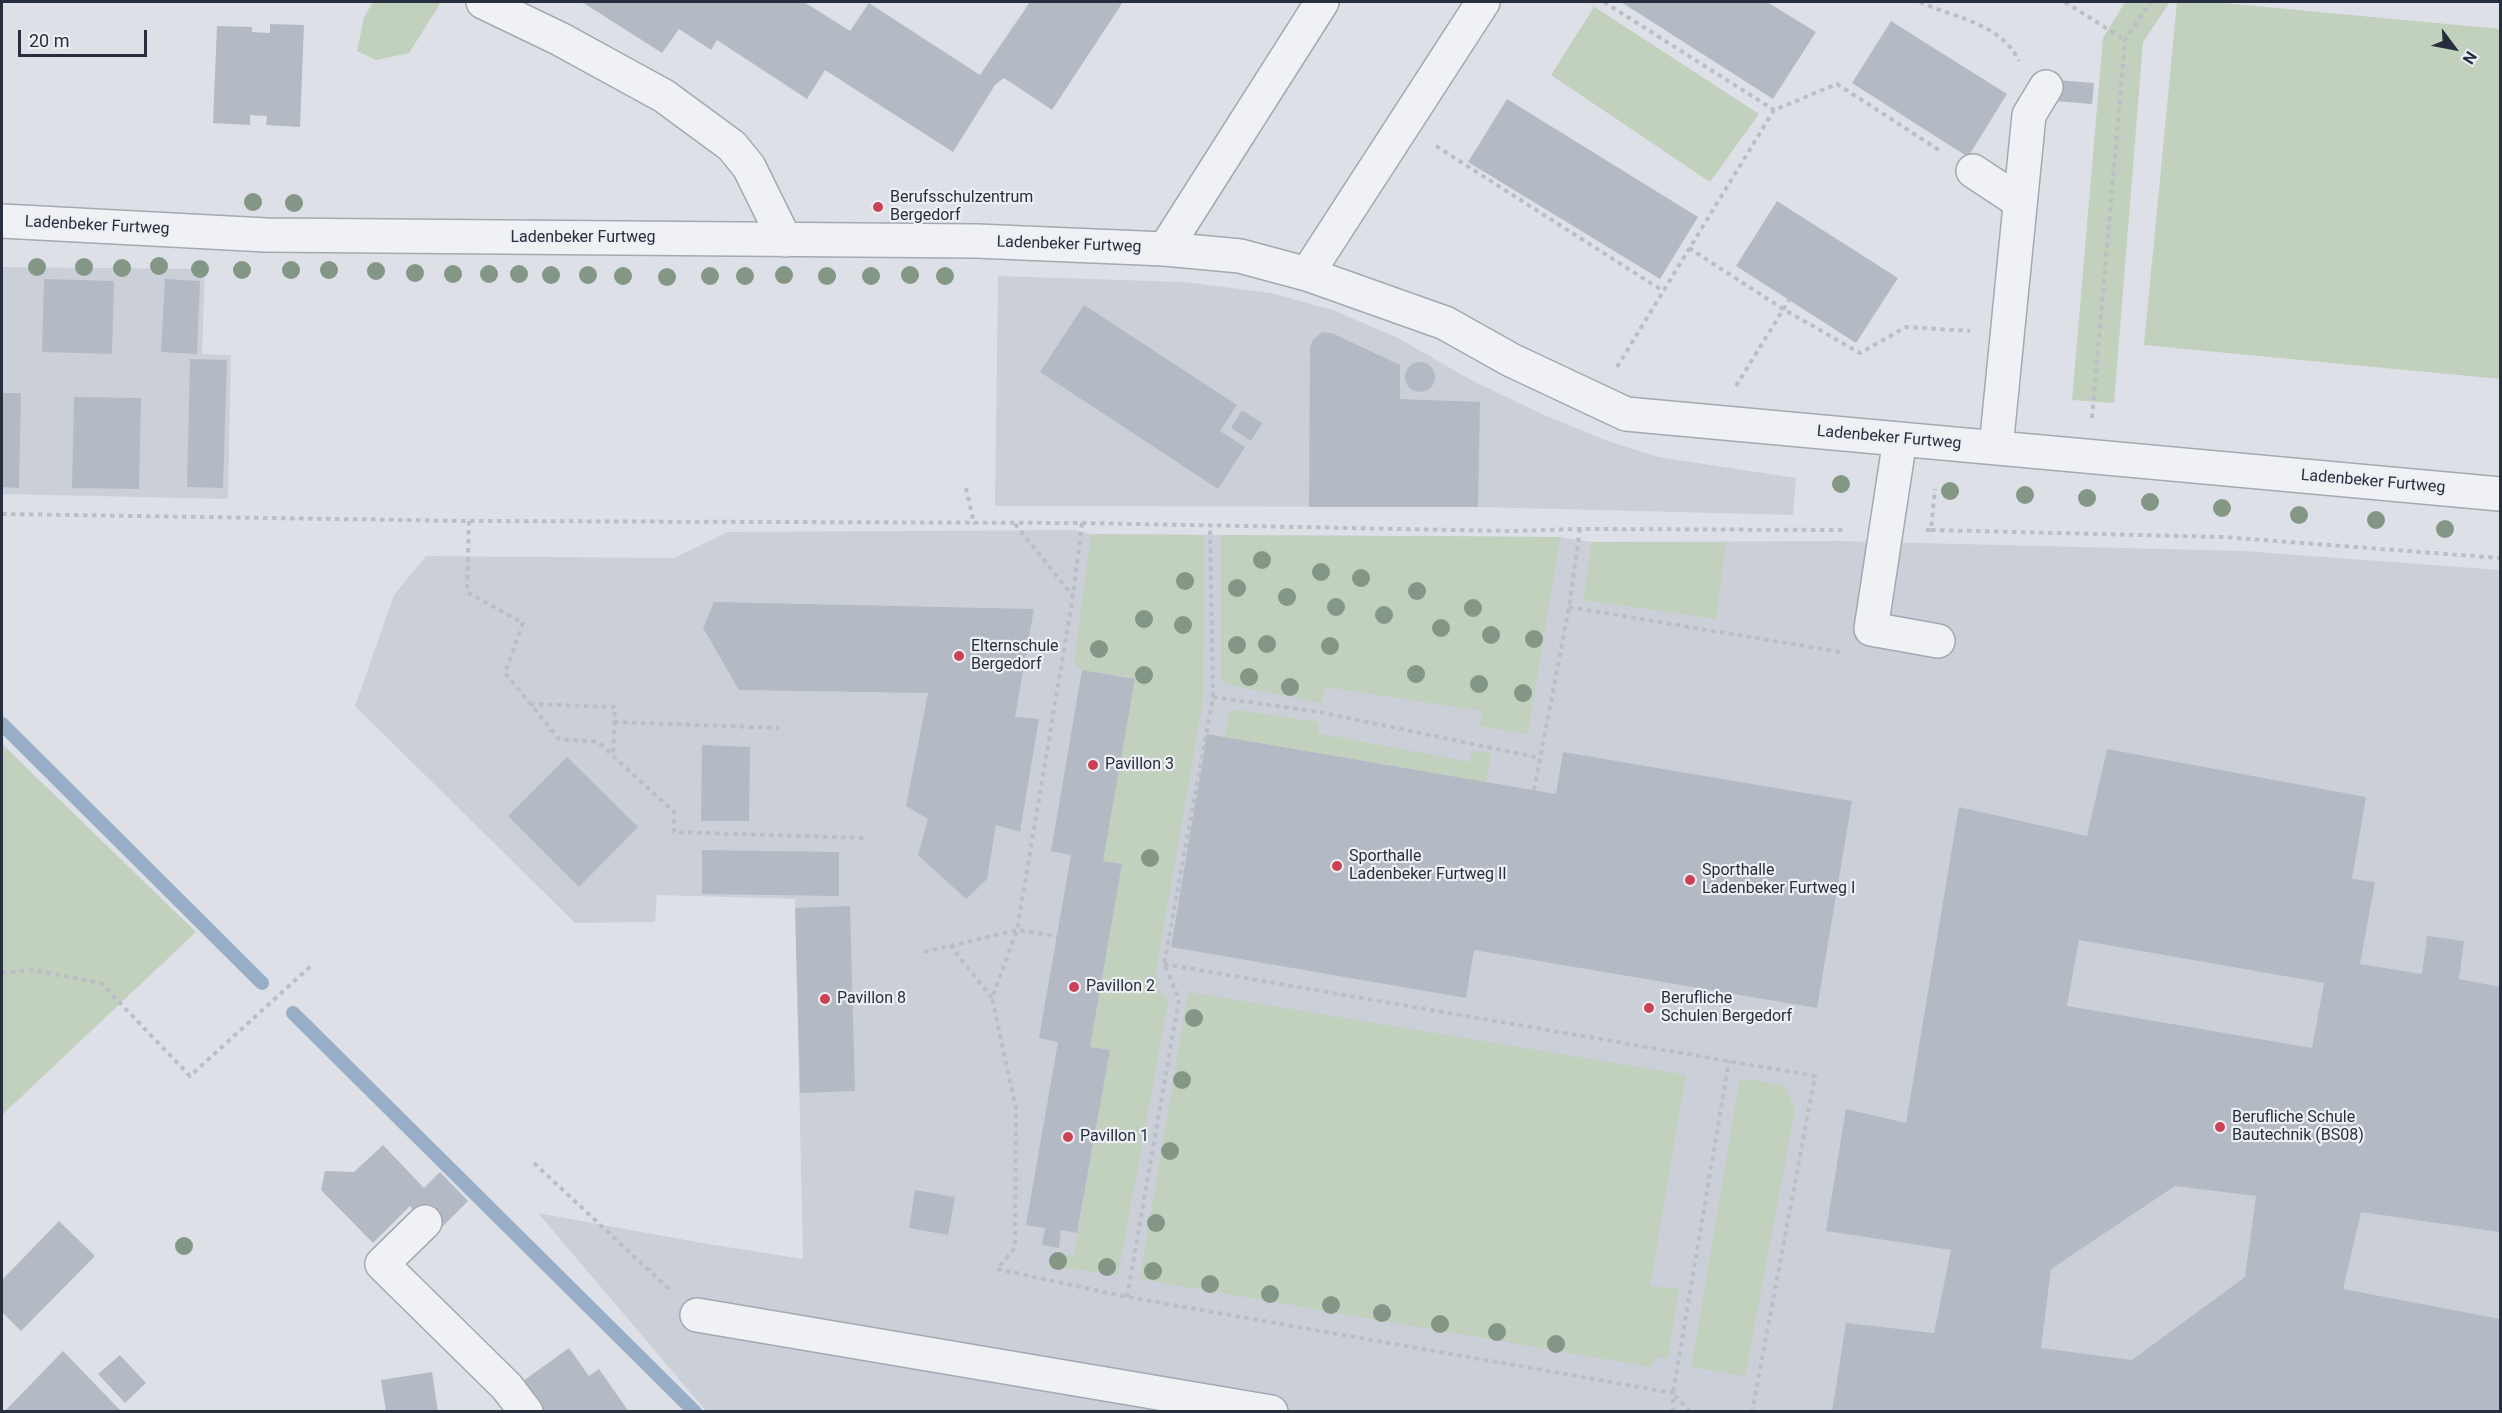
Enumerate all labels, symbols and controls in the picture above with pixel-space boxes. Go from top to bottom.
scale bar [21,18,150,56]
north arrow [2424,18,2484,78]
text: 20 m [29,30,69,51]
text: N [2459,48,2481,68]
place label: Berufsschulzentrum Bergedorf [890,188,1033,226]
marker: Berufsschulzentrum Bergedorf [871,200,885,214]
street label: Ladenbeker Furtweg [24,213,170,239]
street label: Ladenbeker Furtweg [511,228,655,248]
street label: Ladenbeker Furtweg [996,233,1142,257]
street label: Ladenbeker Furtweg [1816,422,1962,454]
street label: Ladenbeker Furtweg [2300,466,2446,498]
place label: Elternschule Bergedorf [971,637,1059,675]
marker: Elternschule Bergedorf [952,649,966,663]
place label: Pavillon 3 [1105,755,1174,775]
marker: Pavillon 3 [1086,758,1100,772]
place label: Sporthalle Ladenbeker Furtweg II [1349,847,1507,885]
marker: Sporthalle Ladenbeker Furtweg II [1330,859,1344,873]
place label: Sporthalle Ladenbeker Furtweg I [1702,861,1855,899]
marker: Sporthalle Ladenbeker Furtweg I [1683,873,1697,887]
place label: Pavillon 2 [1086,977,1155,997]
marker: Pavillon 2 [1067,980,1081,994]
place label: Pavillon 8 [837,989,906,1009]
place label: Berufliche Schulen Bergedorf [1661,989,1792,1027]
marker: Pavillon 8 [818,992,832,1006]
marker: Berufliche Schulen Bergedorf [1642,1001,1656,1015]
place label: Berufliche Schule Bautechnik (BS08) [2232,1108,2364,1146]
marker: Berufliche Schule Bautechnik (BS08) [2213,1120,2227,1134]
place label: Pavillon 1 [1080,1127,1149,1147]
marker: Pavillon 1 [1061,1130,1075,1144]

